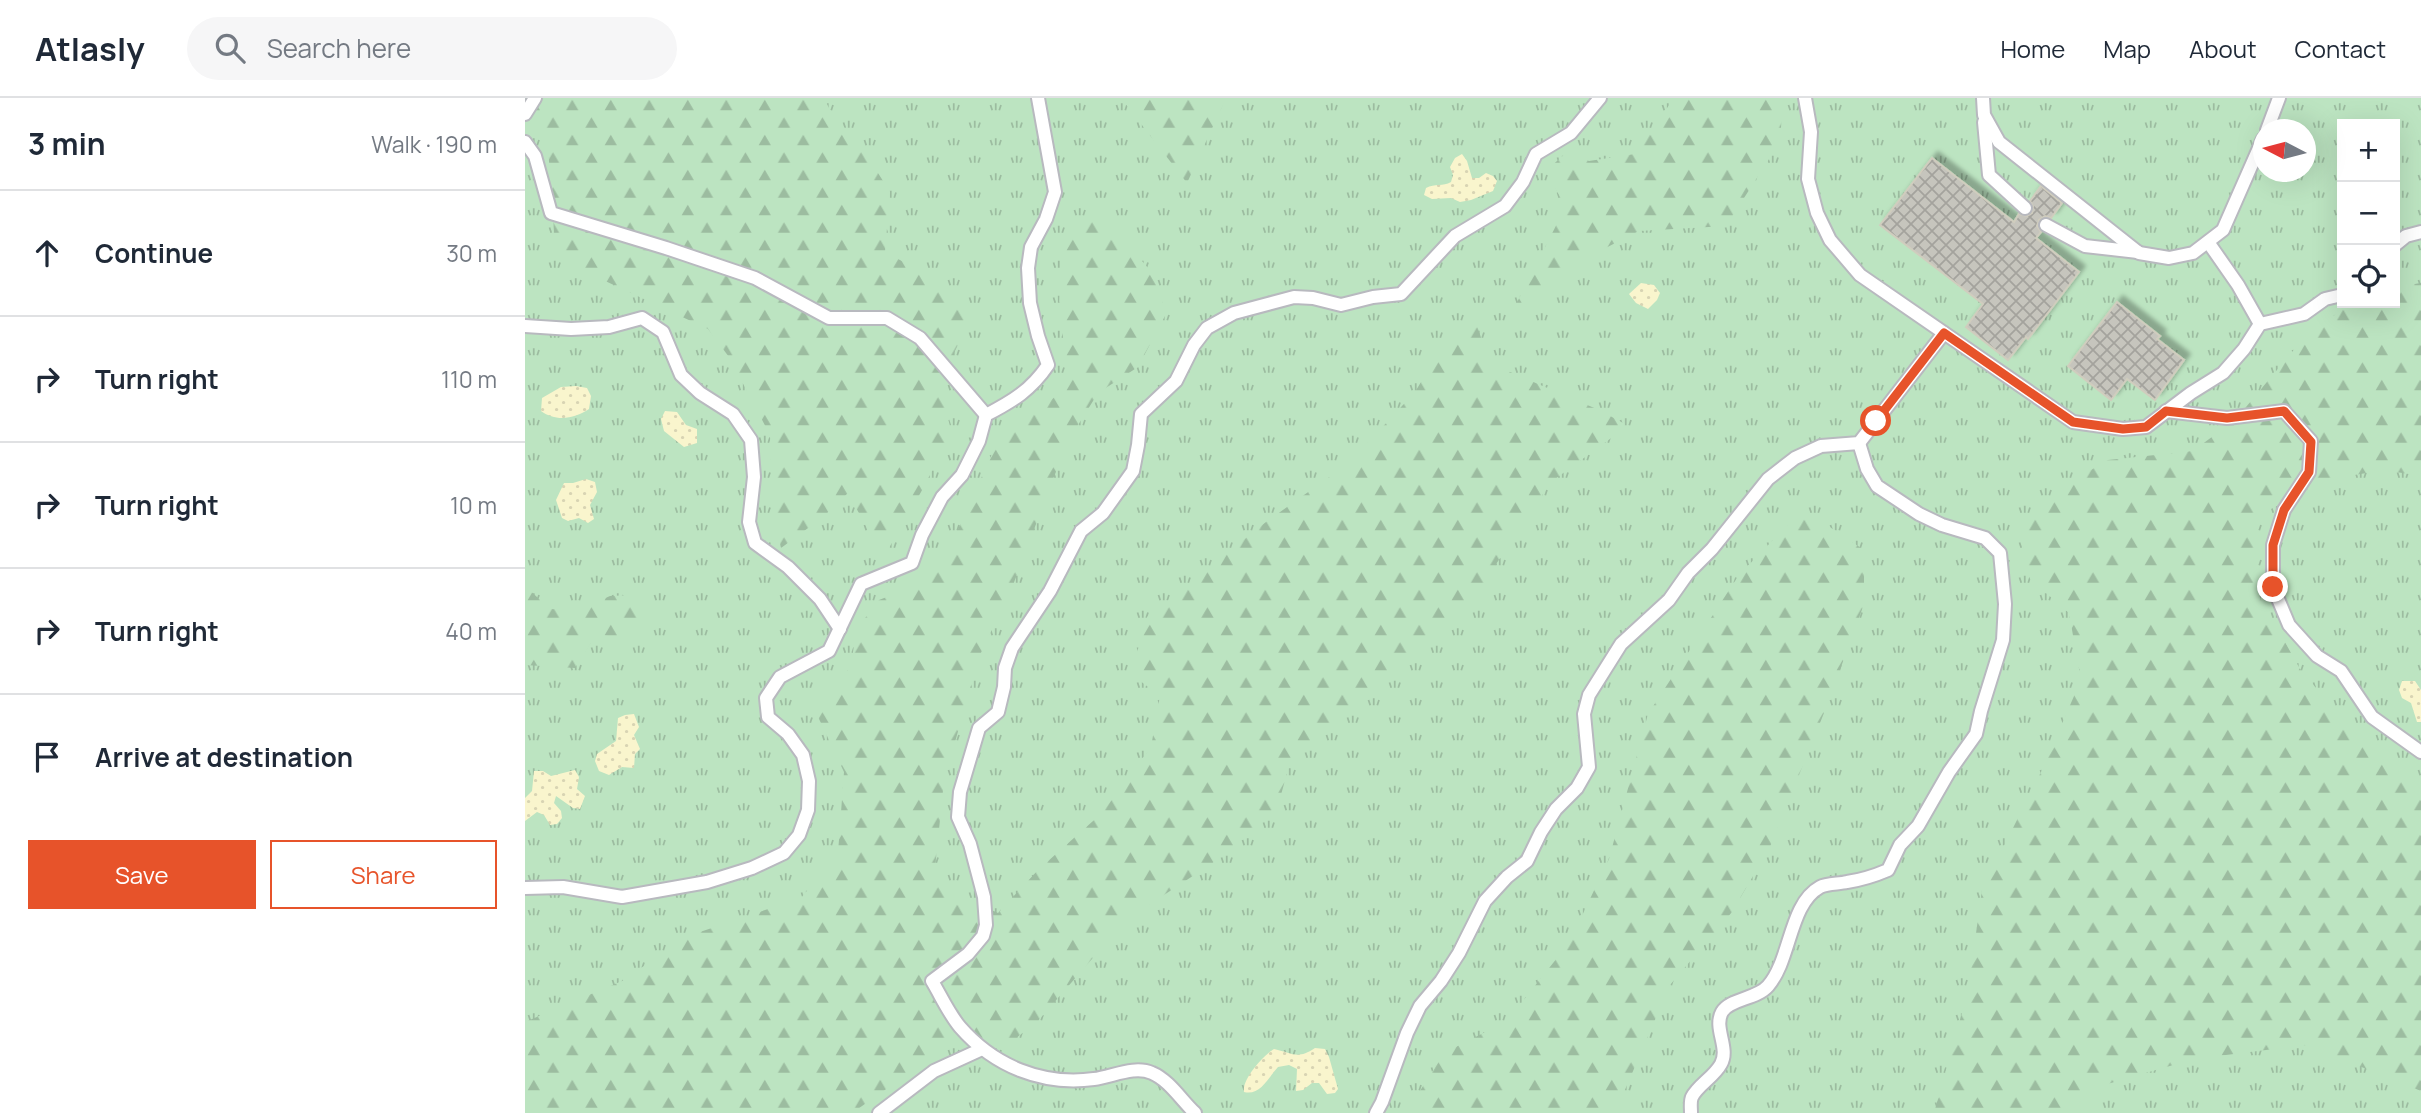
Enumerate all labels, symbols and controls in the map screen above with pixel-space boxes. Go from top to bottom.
search box [187,17,677,80]
text: Atlasly [35,26,145,71]
icon: search [211,29,249,67]
text: Search here [267,30,411,66]
text: Home [2000,32,2065,65]
text: Map [2103,32,2151,65]
text: About [2189,32,2257,65]
text: Contact [2295,32,2386,65]
north arrow [2253,119,2316,182]
map controls [2337,119,2400,308]
button: + [2337,119,2400,182]
text: 3 min [28,123,106,164]
text: Walk · 190 m [371,128,497,160]
button: − [2337,182,2400,245]
icon: ahead [28,234,66,272]
text: Continue [95,235,213,271]
text: 30 m [446,237,497,269]
button: locate [2337,245,2400,308]
icon: right [28,360,66,398]
text: Turn right [95,361,219,397]
text: 110 m [441,363,497,395]
route start [1860,405,1891,436]
icon: right [28,486,66,524]
text: Turn right [95,487,219,523]
text: 10 m [450,489,497,521]
route end [2257,571,2288,602]
icon: right [28,612,66,650]
text: Turn right [95,613,219,649]
text: 40 m [445,615,497,647]
icon: arrive [28,738,66,776]
text: Arrive at destination [95,739,353,775]
button: Save [28,840,256,909]
button: Share [270,840,497,909]

